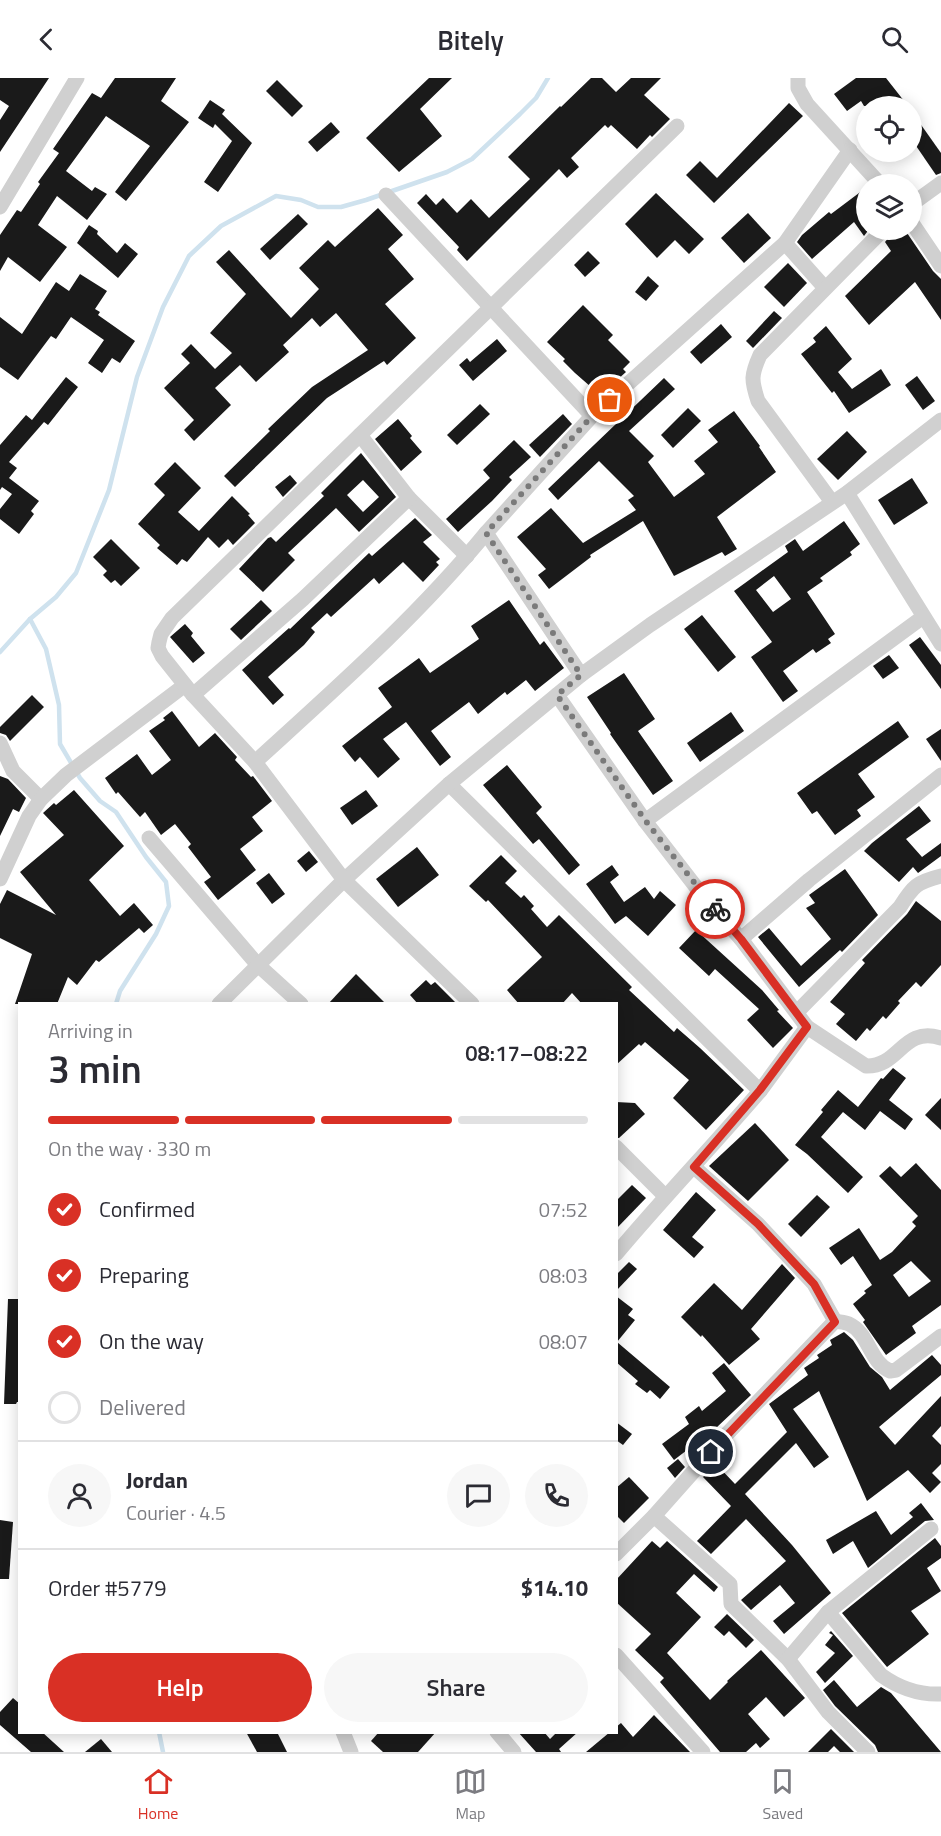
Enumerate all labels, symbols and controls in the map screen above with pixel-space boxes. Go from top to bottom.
text: Bitely [437,19,504,60]
icon: back [30,23,63,56]
icon: search [878,23,911,56]
map controls [856,96,922,240]
button: locate [856,96,922,162]
button: layers [856,174,922,240]
pin [584,374,635,425]
icon: bag [593,383,626,416]
courier [685,879,745,939]
icon: bike [699,893,732,926]
text: Arriving in [48,1015,133,1046]
text: 08:17–08:22 [465,1036,588,1070]
text: 3 min [48,1039,142,1098]
text: On the way · 330 m [48,1133,211,1164]
text: Confirmed [99,1192,195,1226]
icon: check [48,1193,81,1226]
text: 07:52 [539,1194,588,1225]
text: Preparing [99,1258,189,1292]
icon: check [48,1259,81,1292]
text: 08:03 [539,1260,588,1291]
text: On the way [99,1324,204,1358]
icon: check [48,1325,81,1358]
text: 08:07 [539,1326,588,1357]
text: Delivered [99,1390,186,1424]
pin [685,1426,736,1477]
icon: home [694,1435,727,1468]
text: Jordan [126,1463,188,1497]
button: person [48,1464,111,1527]
button: chat [447,1464,510,1527]
button: phone [525,1464,588,1527]
text: Courier · 4.5 [126,1497,226,1528]
text: Order #5779 [48,1571,167,1605]
text: $14.10 [521,1571,588,1605]
button: Help [48,1653,312,1722]
button: Share [324,1653,588,1722]
tab: Home [138,1765,178,1825]
tab: Map [454,1765,487,1825]
tab: Saved [762,1765,803,1825]

